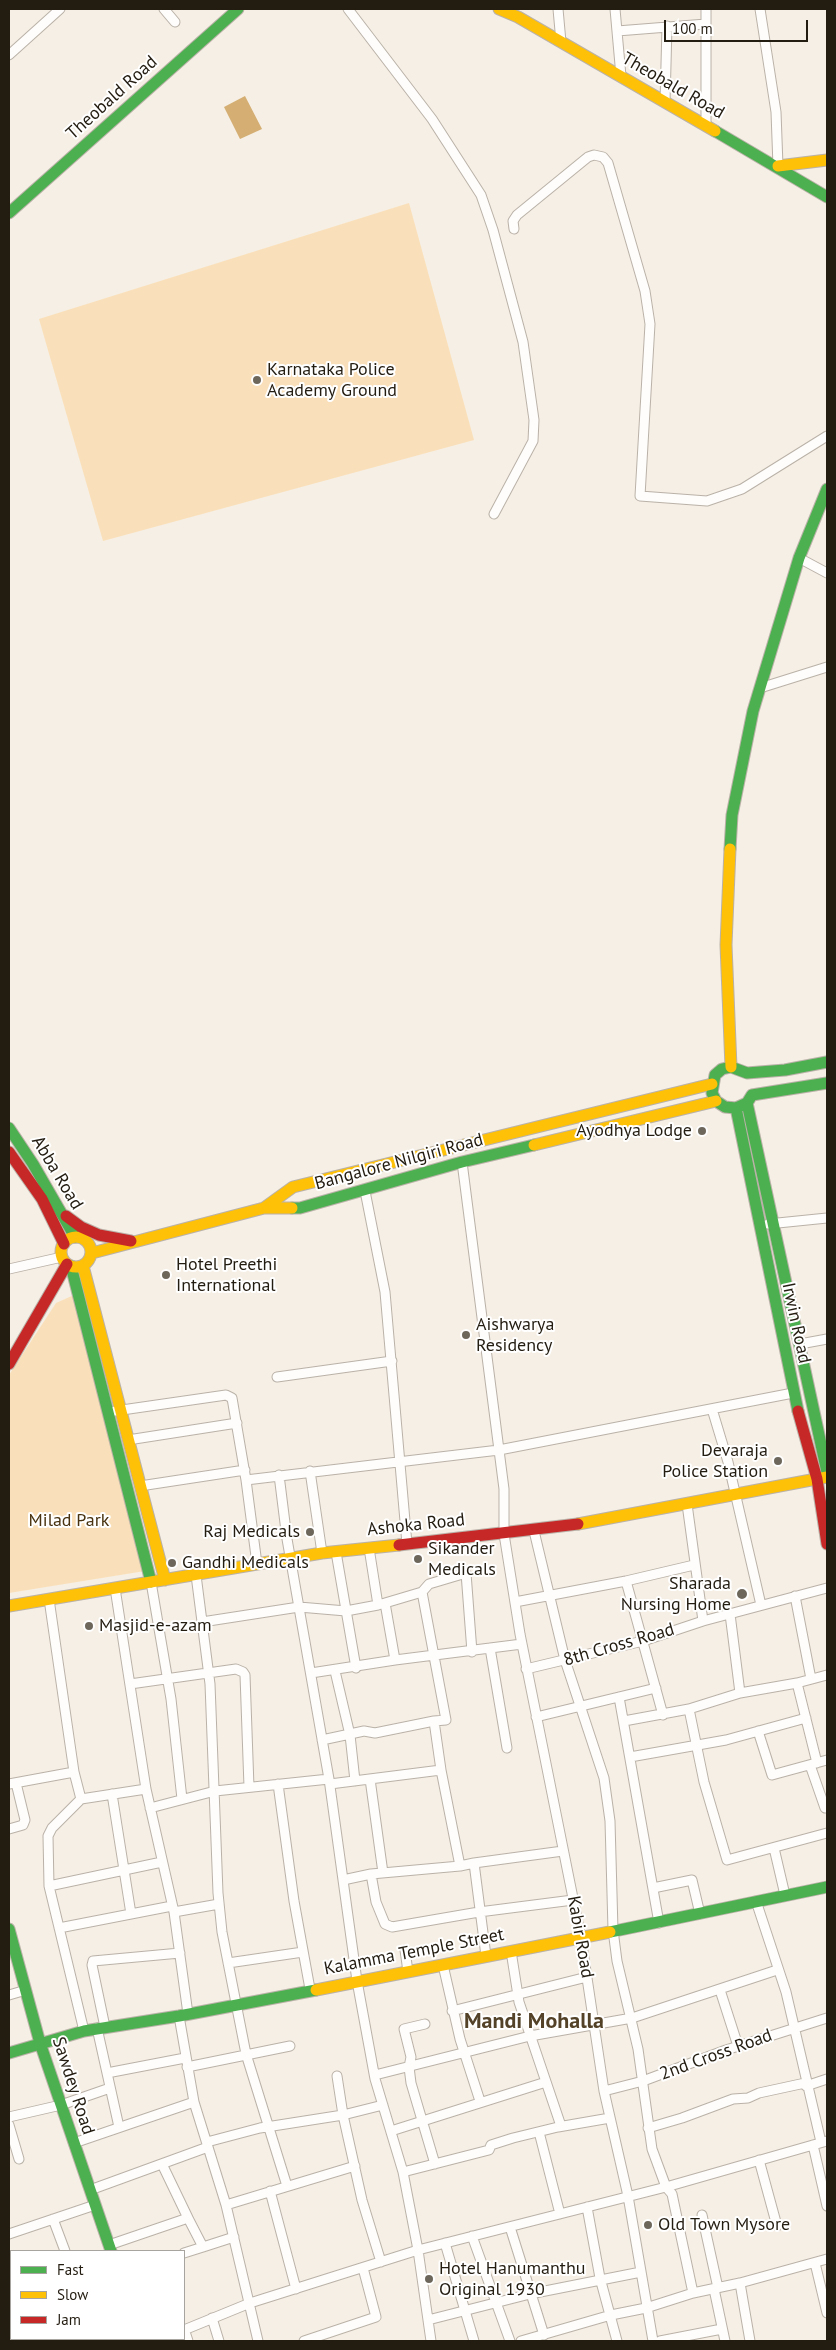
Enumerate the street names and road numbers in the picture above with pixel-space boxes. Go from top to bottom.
street label: Theobald Road [618,48,728,124]
street label: Theobald Road [62,52,162,144]
street label: Bangalore Nilgiri Road [312,1129,486,1195]
street label: Abba Road [27,1132,87,1214]
street label: Irwin Road [777,1281,815,1365]
street label: Ashoka Road [366,1509,466,1541]
street label: 8th Cross Road [561,1619,677,1671]
street label: Kabir Road [562,1894,598,1980]
street label: Kalamma Temple Street [322,1924,506,1980]
street label: 2nd Cross Road [657,2025,775,2085]
street label: Sawdey Road [47,2034,99,2138]

